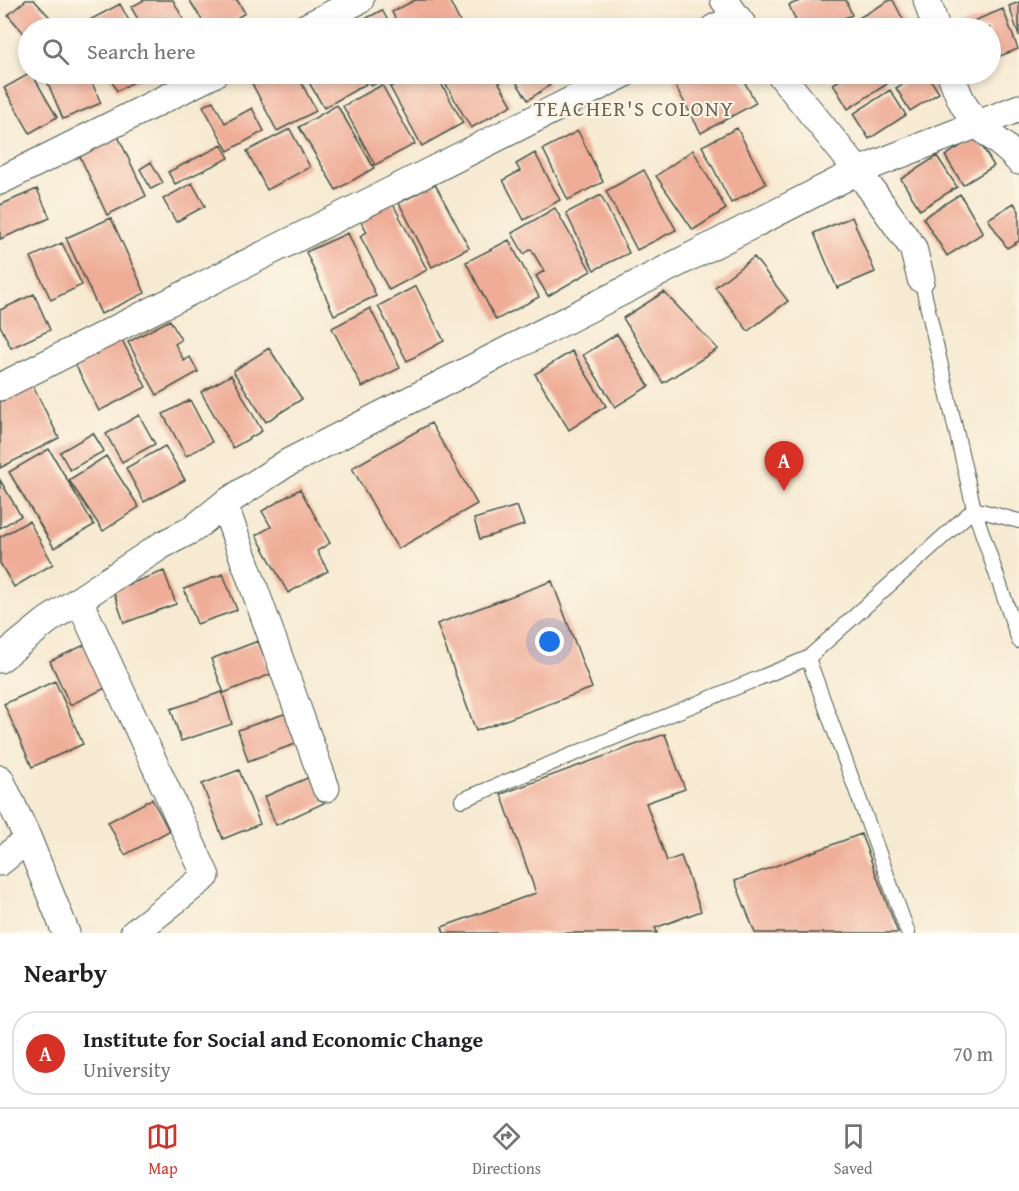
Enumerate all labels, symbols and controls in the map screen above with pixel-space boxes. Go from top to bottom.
search box [18,18,1001,84]
icon: search [39,35,72,68]
text: Search here [87,35,196,67]
district label: TEACHER'S COLONY [534,93,734,124]
pin: A [764,442,804,491]
your location [535,627,564,656]
text: Nearby [24,953,107,992]
text: Institute for Social and Economic Change [83,1023,483,1055]
text: A [39,1039,52,1068]
text: 70 m [953,1039,993,1068]
text: University [83,1055,171,1084]
tab: Map [146,1120,179,1180]
tab: Directions [472,1120,541,1180]
tab: Saved [834,1120,873,1180]

